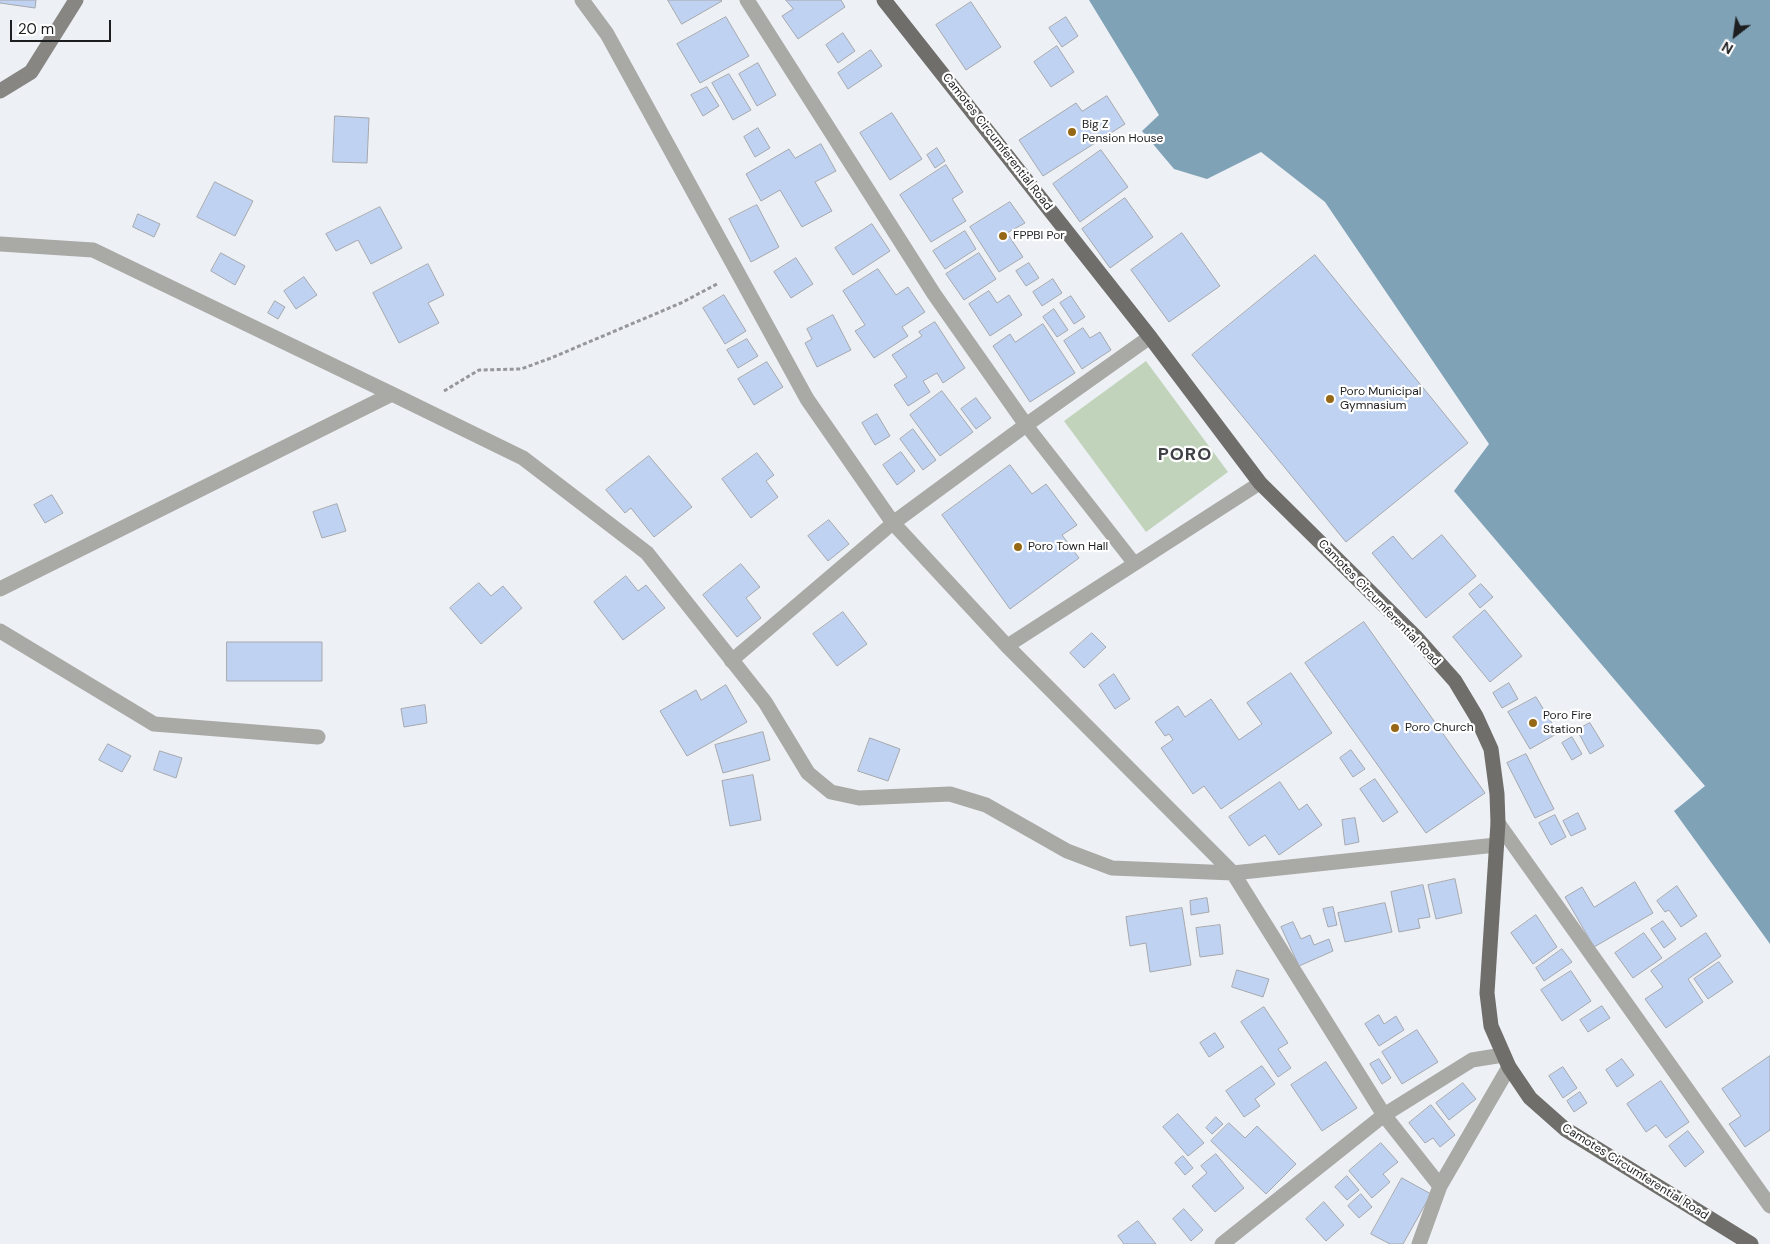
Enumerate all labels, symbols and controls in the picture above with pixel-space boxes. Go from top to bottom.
scale bar [12,10,114,42]
north arrow [1710,10,1760,60]
text: 20 m [18,19,54,39]
text: N [1719,38,1736,58]
street label: Camotes Circumferential Road [939,71,1055,213]
place label: Big Z Pension House [1082,118,1163,146]
marker: Big Z Pension House [1066,126,1078,138]
place label: FPPBI Por [1013,229,1065,243]
marker: FPPBI Por [997,230,1009,242]
place label: Poro Municipal Gymnasium [1340,385,1421,413]
marker: Poro Municipal Gymnasium [1324,393,1336,405]
district label: PORO [1157,444,1213,466]
street label: Camotes Circumferential Road [1315,537,1443,669]
place label: Poro Town Hall [1028,540,1108,554]
marker: Poro Town Hall [1012,541,1024,553]
place label: Poro Fire Station [1543,709,1592,737]
marker: Poro Fire Station [1527,717,1539,729]
place label: Poro Church [1405,721,1474,735]
marker: Poro Church [1389,722,1401,734]
street label: Camotes Circumferential Road [1559,1121,1711,1223]

